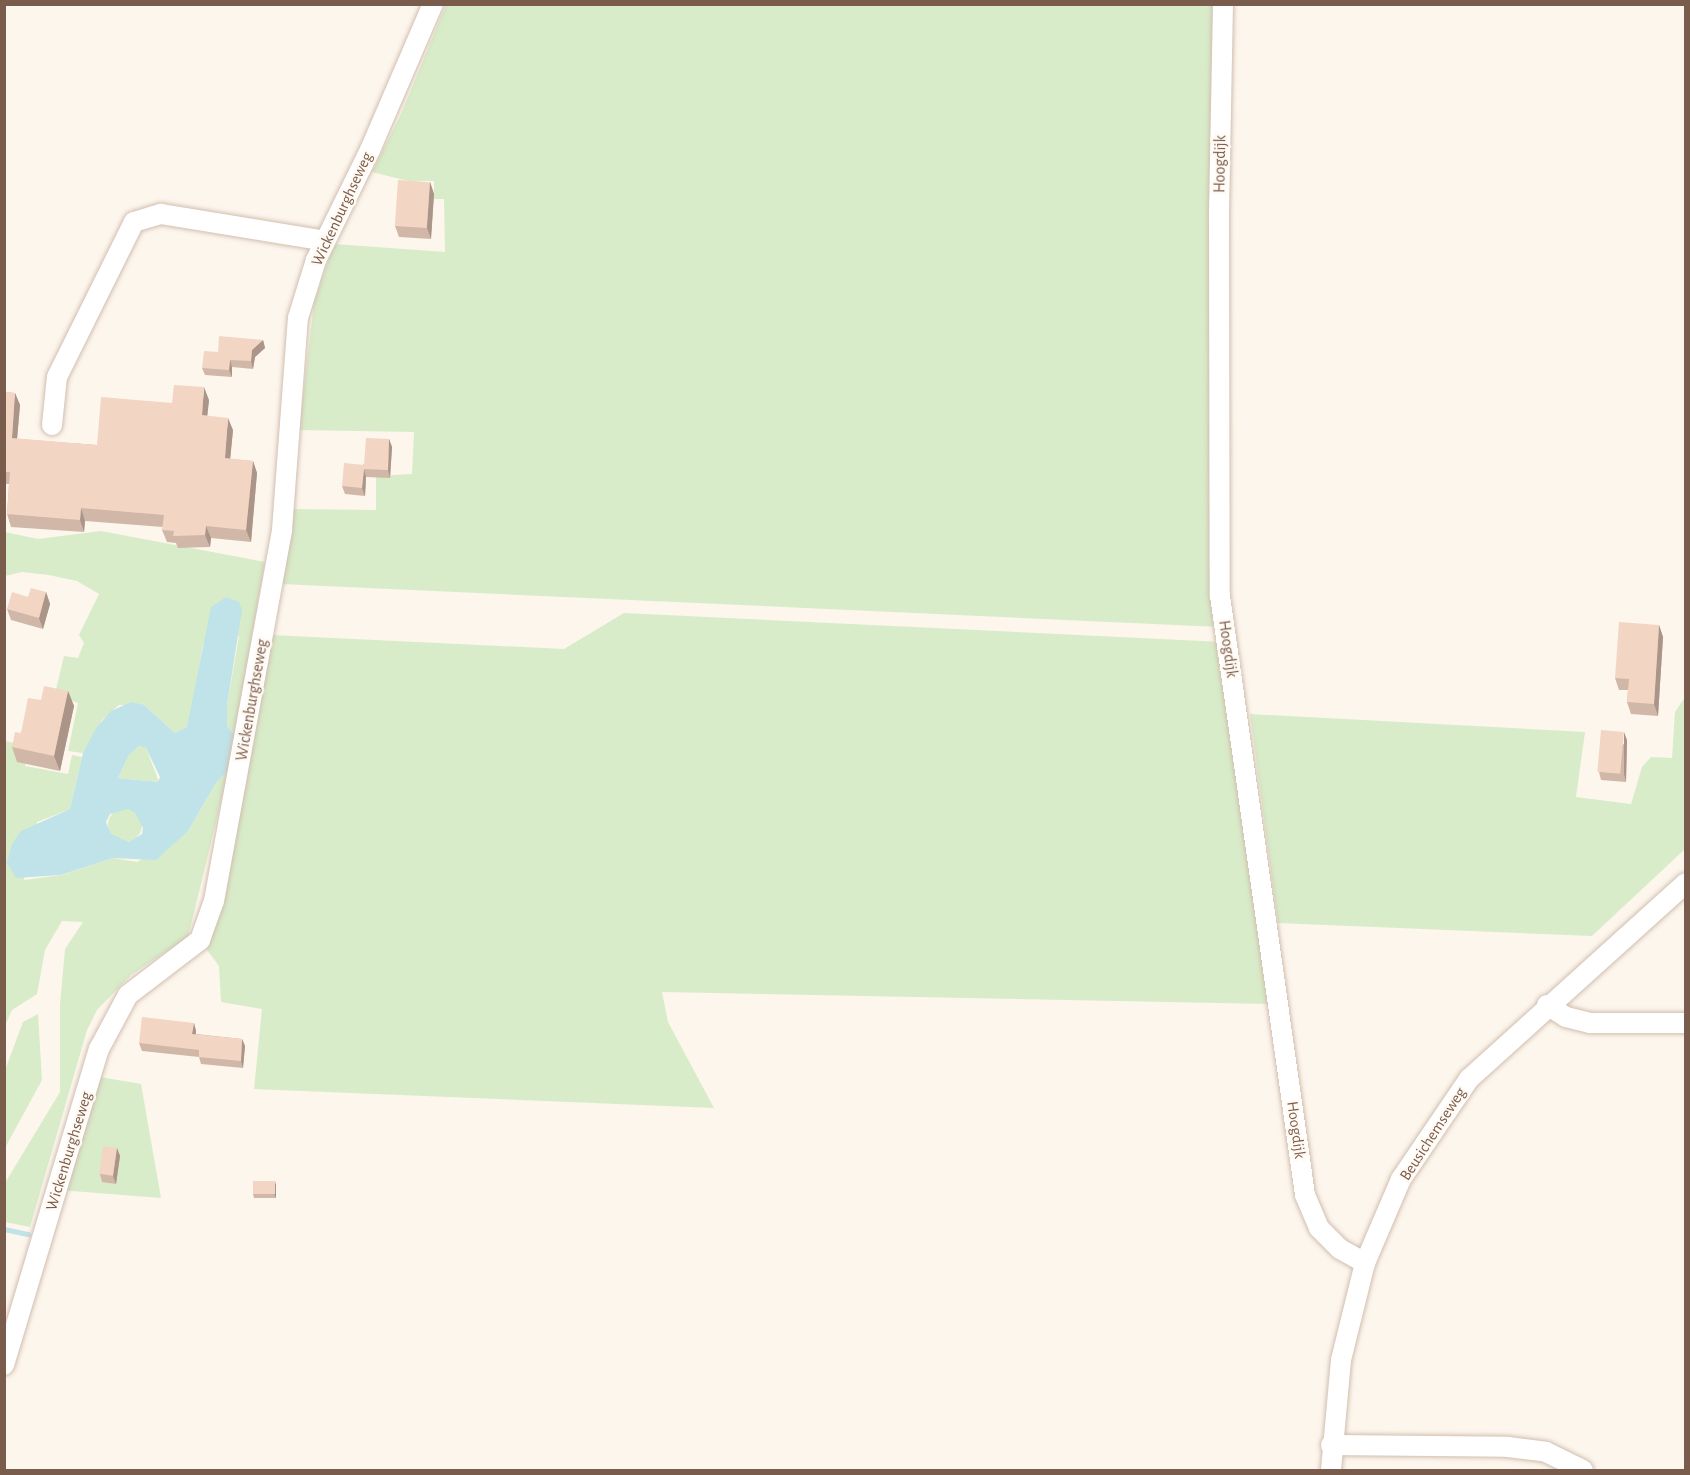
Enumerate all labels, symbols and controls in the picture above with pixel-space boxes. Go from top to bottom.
street label: Hoogdijk [1210,135,1230,193]
street label: Wickenburghseweg [307,149,377,269]
street label: Hoogdijk [1214,619,1242,679]
street label: Wickenburghseweg [232,638,272,762]
street label: Beusichemseweg [1396,1084,1470,1184]
street label: Wickenburghseweg [42,1089,96,1213]
street label: Hoogdijk [1282,1100,1310,1160]

